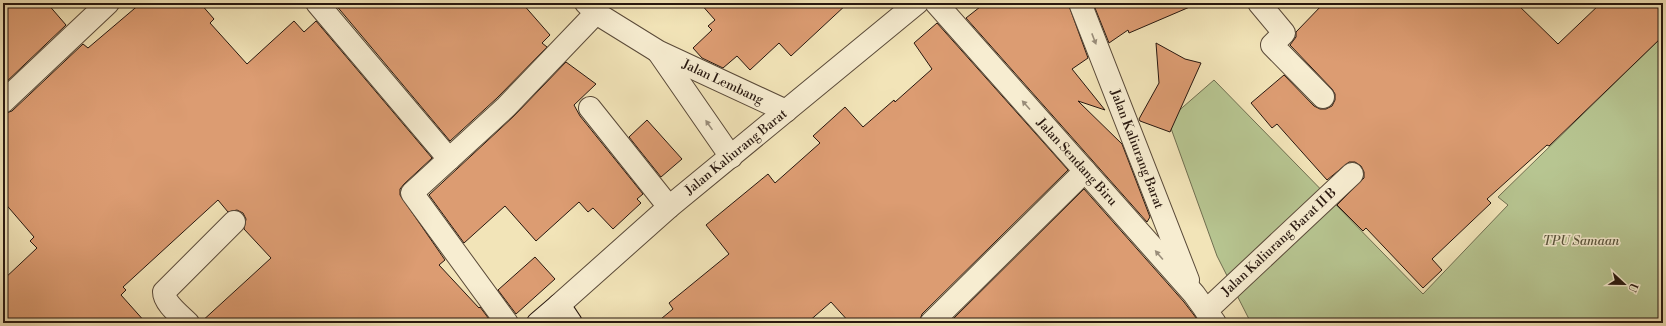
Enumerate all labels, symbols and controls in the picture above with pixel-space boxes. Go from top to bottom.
one-way arrow [1092,34,1098,46]
street label: Jalan Lembang [679,56,766,108]
street label: Jalan Kaliurang Barat [1106,86,1167,211]
one-way arrow [1022,100,1031,110]
street label: Jalan Kaliurang Barat [681,106,791,199]
street label: Jalan Sendang Biru [1033,114,1121,210]
one-way arrow [705,120,713,130]
street label: Jalan Kaliurang Barat II B [1218,185,1340,300]
park label: TPU Samaan [1543,233,1620,249]
one-way arrow [1155,250,1164,259]
north arrow [1604,264,1644,304]
text: U [1624,281,1640,294]

